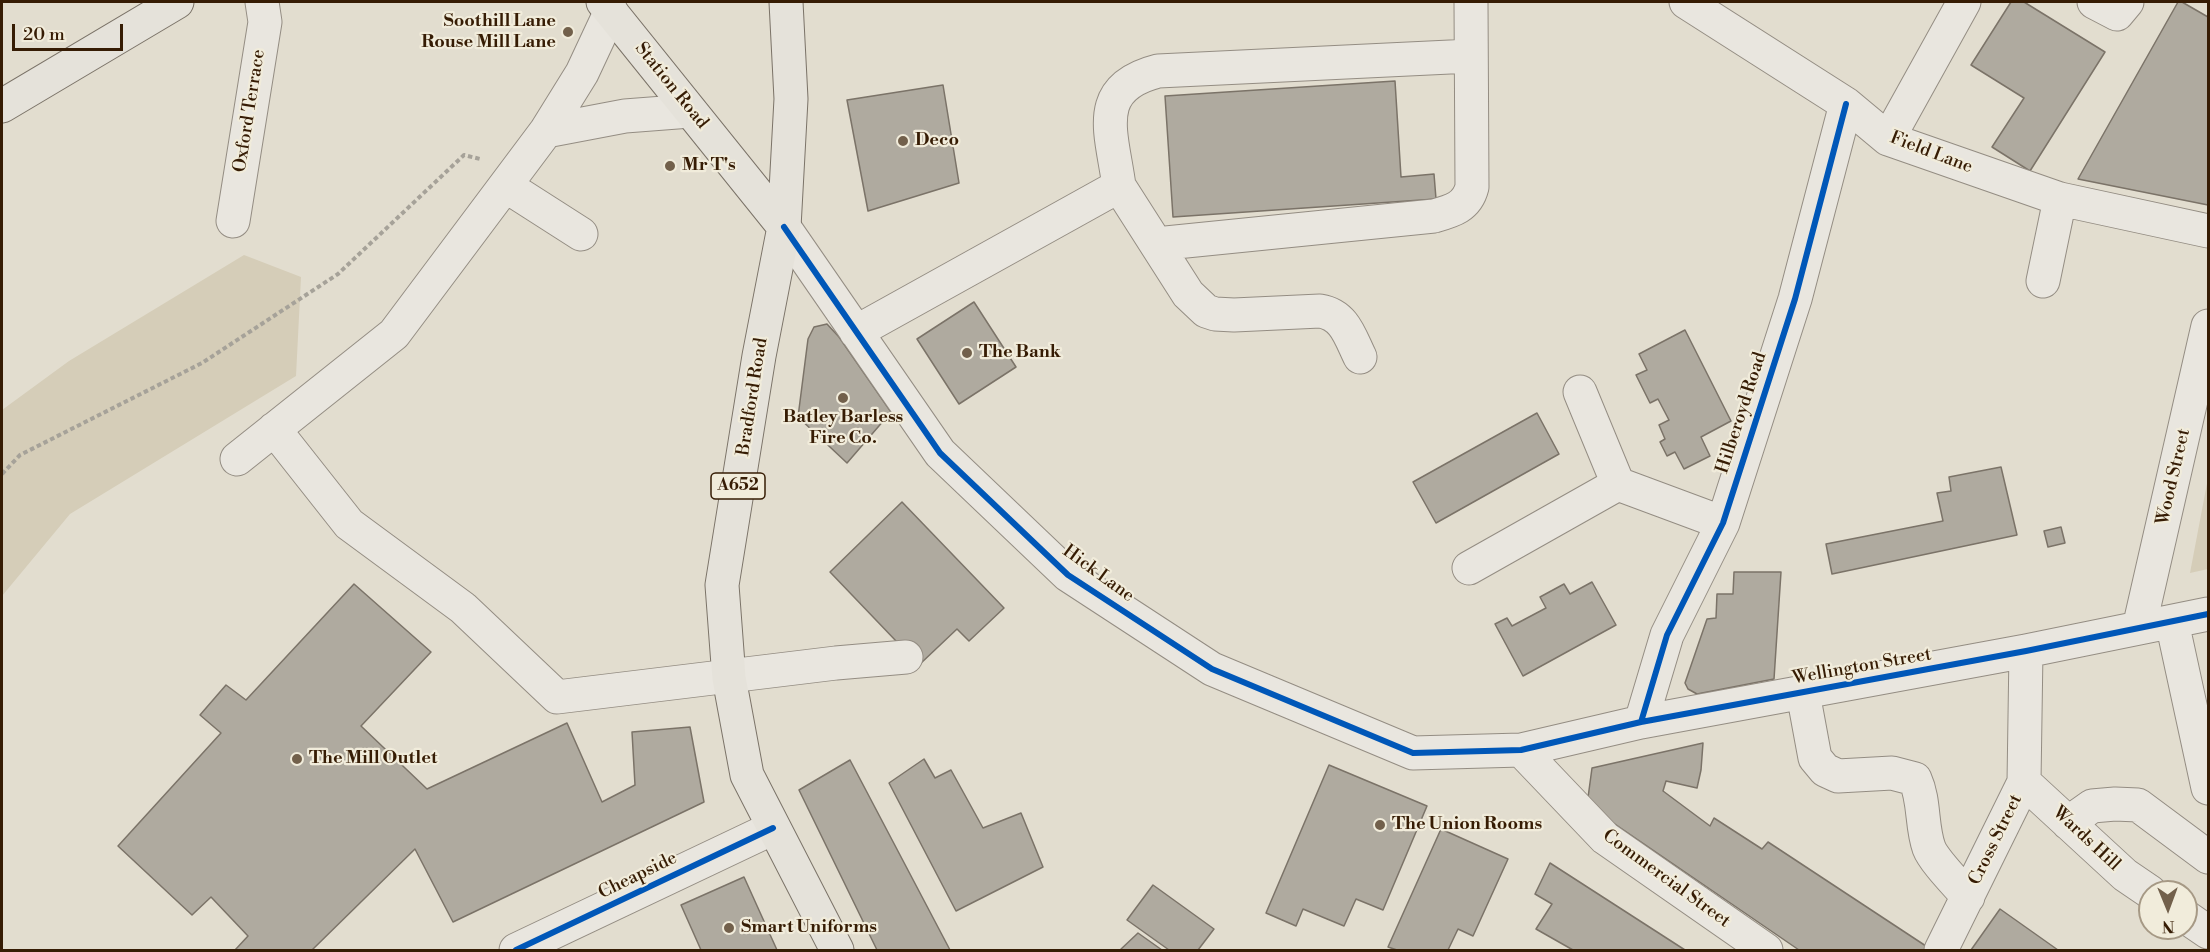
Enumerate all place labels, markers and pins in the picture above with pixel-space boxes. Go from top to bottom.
place label: Soothill Lane Rouse Mill Lane [421,11,556,54]
marker: Soothill Lane Rouse Mill Lane [561,25,575,39]
place label: Deco [915,130,959,152]
marker: Deco [896,134,910,148]
place label: Mr T's [682,155,736,177]
marker: Mr T's [663,159,677,173]
place label: The Bank [979,342,1061,364]
marker: The Bank [960,346,974,360]
marker: Batley Barless Fire Co. [836,391,850,405]
place label: Batley Barless Fire Co. [783,407,903,450]
place label: The Mill Outlet [309,748,437,770]
marker: The Mill Outlet [290,752,304,766]
place label: The Union Rooms [1392,814,1542,836]
marker: The Union Rooms [1373,818,1387,832]
place label: Smart Uniforms [741,917,877,939]
marker: Smart Uniforms [722,921,736,935]

